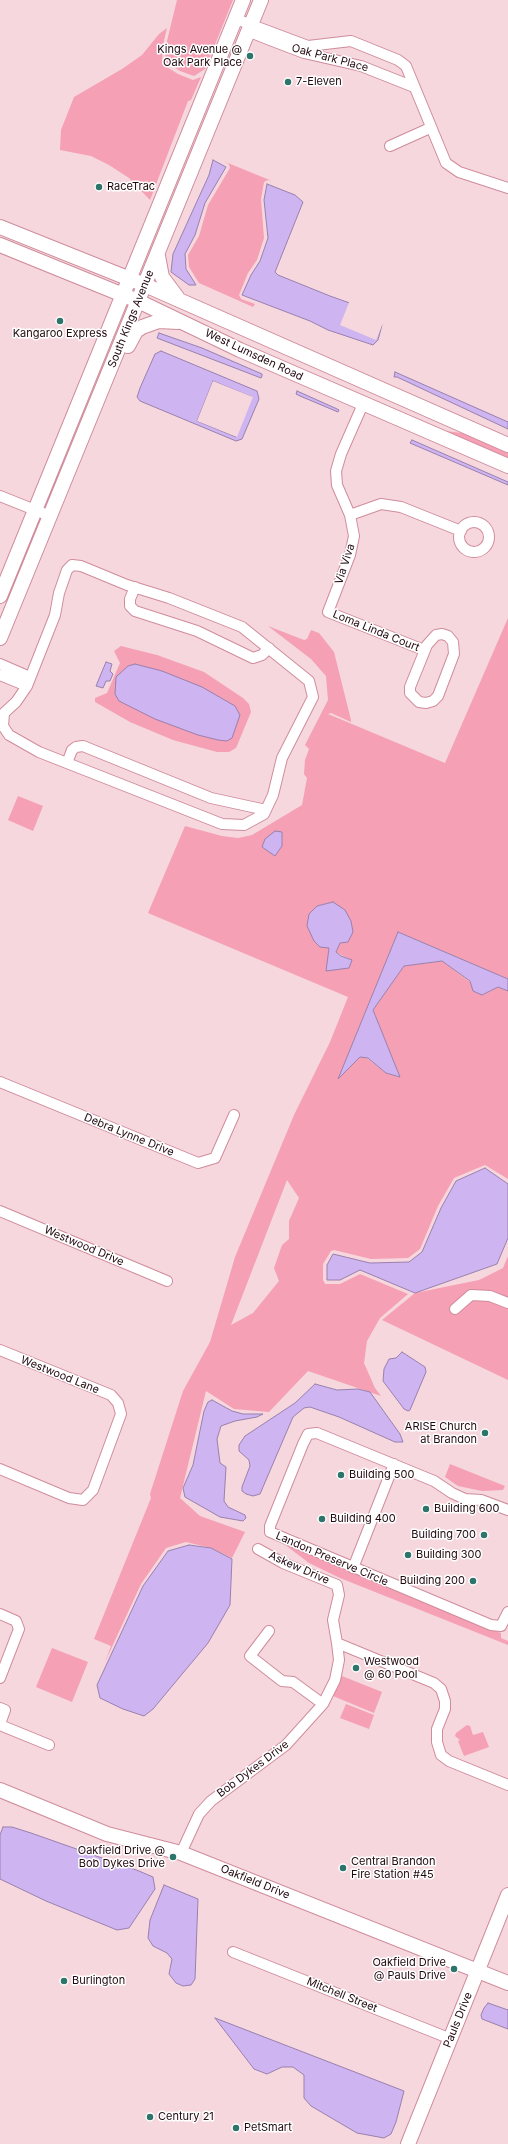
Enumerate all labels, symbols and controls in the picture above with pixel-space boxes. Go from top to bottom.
street label: Oak Park Place [290,41,370,75]
place label: Kings Avenue @ Oak Park Place [157,43,242,69]
marker: Kings Avenue @ Oak Park Place [245,51,255,61]
place label: 7-Eleven [296,75,342,89]
marker: 7-Eleven [283,77,293,87]
place label: RaceTrac [107,180,155,194]
marker: RaceTrac [94,182,104,192]
street label: South Kings Avenue [105,268,157,370]
marker: Kangaroo Express [55,316,65,326]
street label: West Lumsden Road [203,326,305,384]
place label: Kangaroo Express [13,327,107,341]
street label: Via Viva [332,542,358,586]
street label: Loma Linda Court [331,608,421,654]
street label: Debra Lynne Drive [82,1111,176,1159]
street label: Westwood Drive [42,1223,126,1269]
street label: Westwood Lane [19,1353,101,1397]
place label: ARISE Church at Brandon [405,1420,477,1446]
marker: ARISE Church at Brandon [480,1428,490,1438]
place label: Building 500 [349,1468,414,1482]
marker: Building 500 [336,1470,346,1480]
place label: Building 600 [434,1502,499,1516]
marker: Building 600 [421,1504,431,1514]
place label: Building 400 [330,1512,396,1526]
marker: Building 400 [317,1514,327,1524]
place label: Building 700 [411,1528,476,1542]
street label: Landon Preserve Circle [274,1529,390,1589]
marker: Building 700 [479,1530,489,1540]
place label: Building 300 [416,1548,481,1562]
street label: Askew Drive [267,1549,331,1587]
marker: Building 300 [403,1550,413,1560]
place label: Building 200 [400,1574,465,1588]
marker: Building 200 [468,1576,478,1586]
place label: Westwood @ 60 Pool [364,1655,419,1681]
marker: Westwood @ 60 Pool [351,1663,361,1673]
street label: Bob Dykes Drive [215,1738,291,1800]
place label: Oakfield Drive @ Bob Dykes Drive [78,1844,165,1870]
marker: Oakfield Drive @ Bob Dykes Drive [168,1852,178,1862]
place label: Central Brandon Fire Station #45 [351,1855,435,1881]
street label: Oakfield Drive [218,1862,292,1902]
marker: Central Brandon Fire Station #45 [338,1863,348,1873]
place label: Oakfield Drive @ Pauls Drive [372,1956,446,1982]
marker: Oakfield Drive @ Pauls Drive [449,1964,459,1974]
place label: Burlington [72,1974,125,1988]
street label: Mitchell Street [305,1975,379,2015]
marker: Burlington [59,1976,69,1986]
street label: Pauls Drive [441,1990,475,2050]
place label: Century 21 [158,2110,214,2124]
marker: Century 21 [145,2112,155,2122]
place label: PetSmart [244,2121,292,2135]
marker: PetSmart [231,2123,241,2133]

